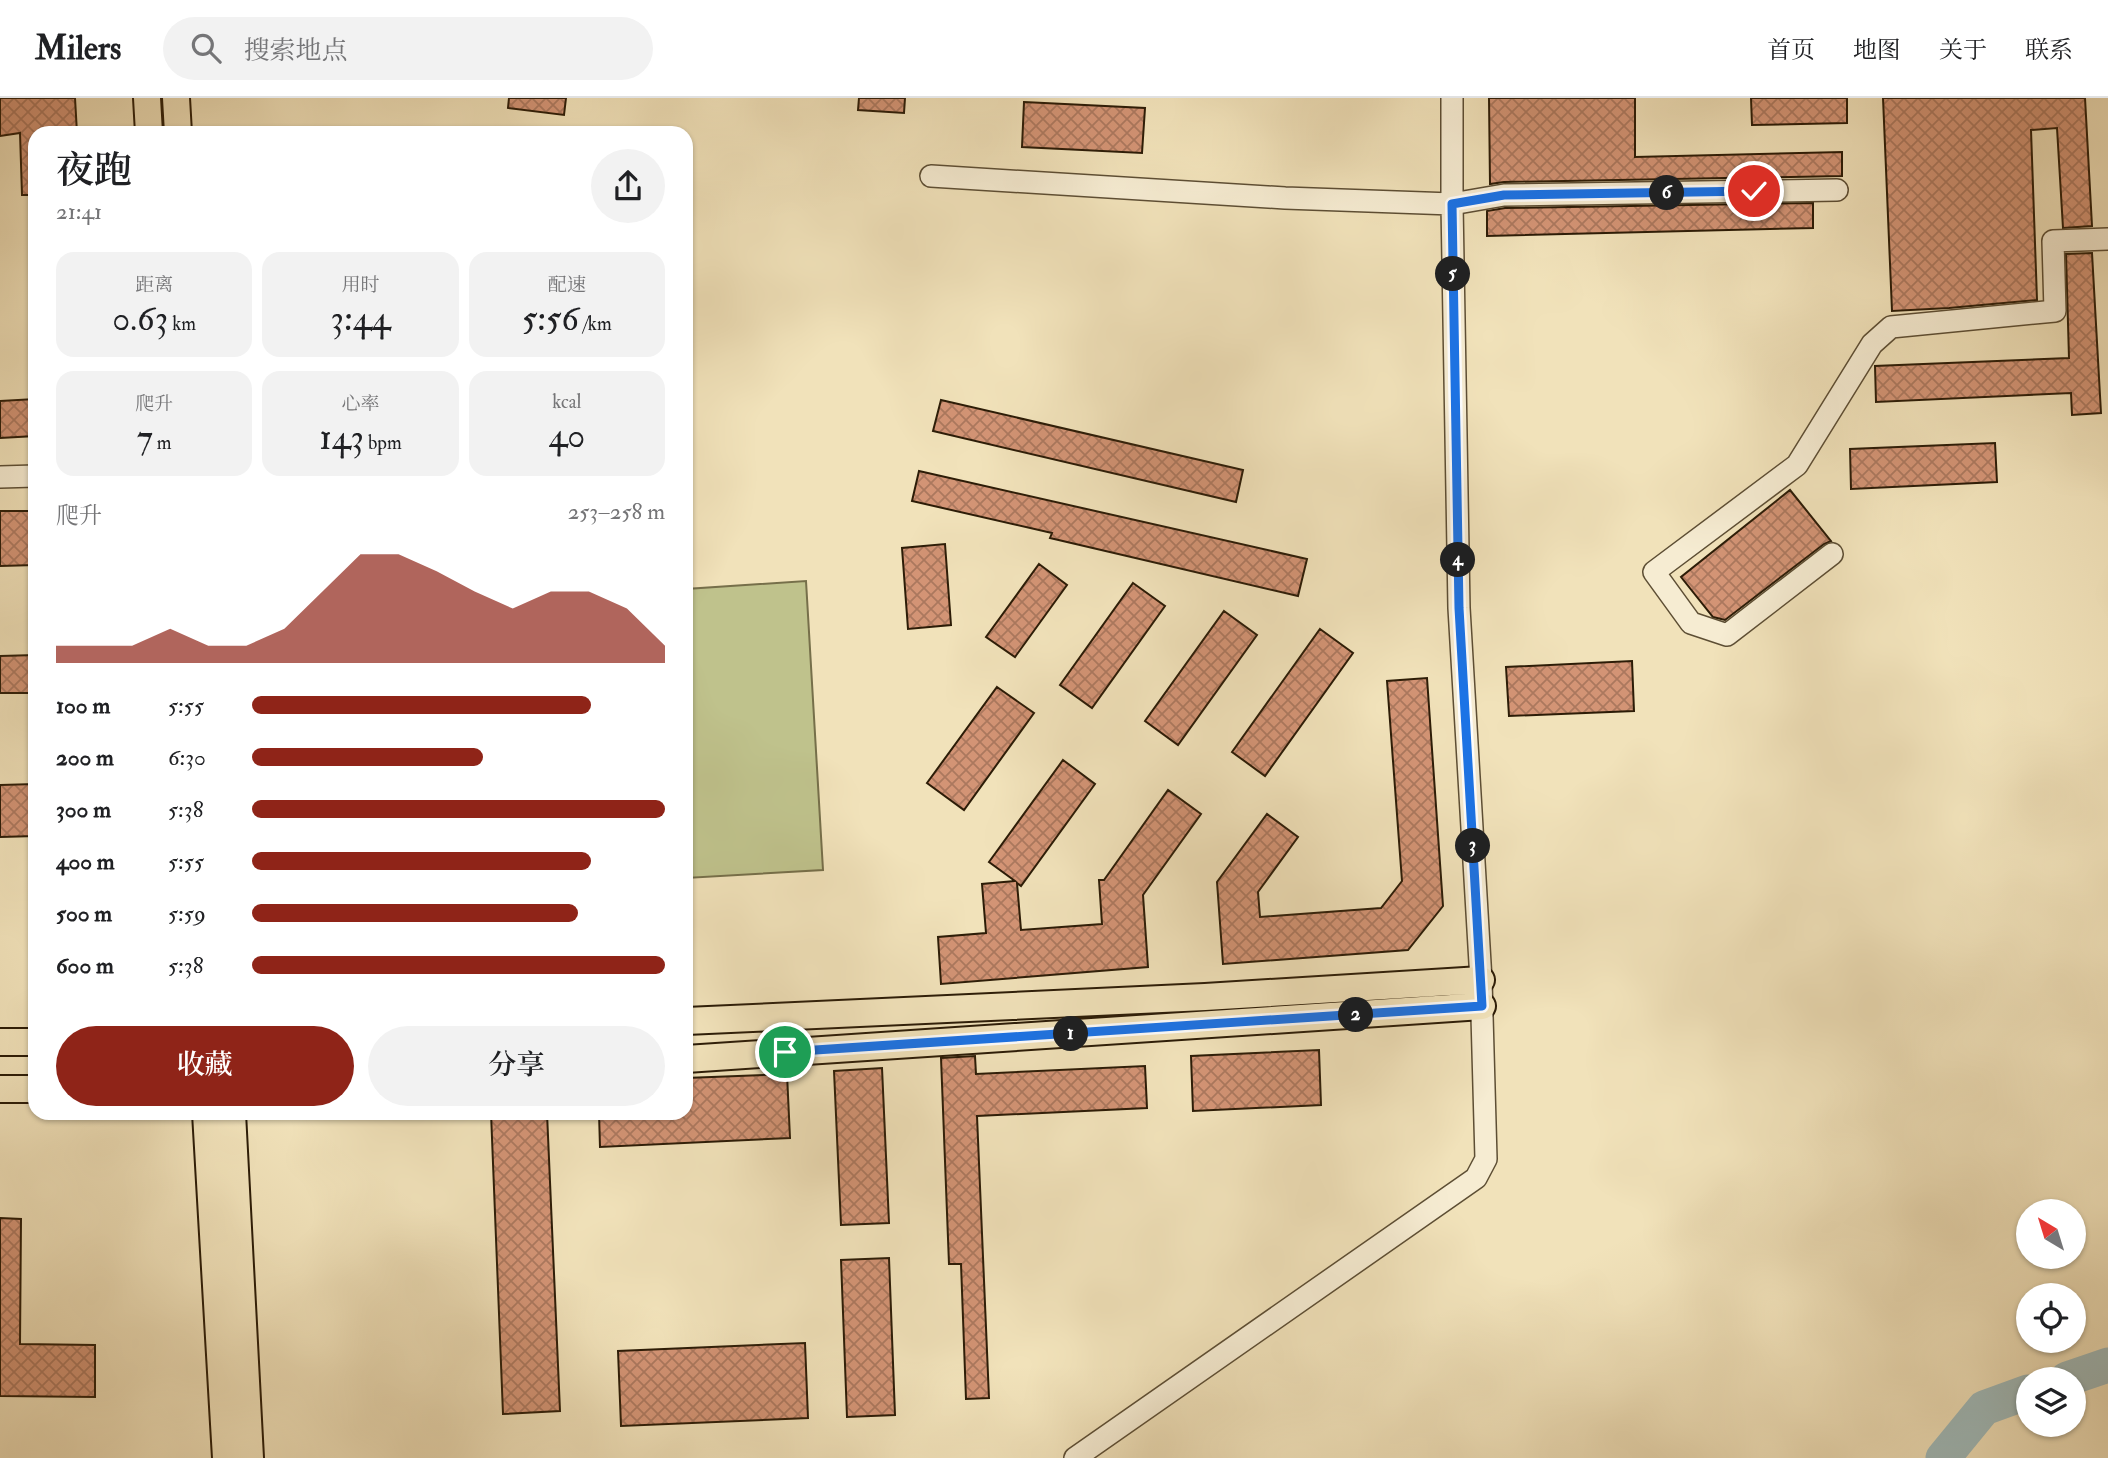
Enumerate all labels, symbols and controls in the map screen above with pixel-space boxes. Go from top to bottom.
search box [163,17,653,80]
text: Milers [35,28,121,69]
icon: search [187,29,225,67]
text: 搜索地点 [243,35,347,67]
text: 首页 [1767,35,1815,66]
text: 地图 [1853,35,1901,66]
text: 关于 [1939,35,1987,66]
text: 联系 [2025,35,2073,66]
text: 夜跑 [56,147,132,195]
button: share [591,149,665,223]
pin [1724,161,1784,221]
icon: check [1735,172,1773,210]
pin: 6 [1650,176,1684,210]
text: 6 [1662,180,1671,204]
text: 21:41 [56,197,102,226]
pin: 5 [1436,256,1470,292]
text: 5 [1448,261,1457,285]
text: 距离 [135,273,173,297]
text: 用时 [341,273,380,297]
text: 配速 [548,273,586,297]
text: 0.63 [112,297,168,341]
text: 3:44 [331,297,390,341]
text: 5:56 [522,297,579,341]
text: km [168,312,196,336]
text: /km [579,312,612,336]
text: kcal [552,390,581,414]
text: 爬升 [135,392,173,416]
text: 心率 [341,392,380,416]
text: 40 [548,414,585,458]
text: 7 [137,416,153,460]
text: 143 [319,416,364,460]
text: m [153,431,172,455]
text: bpm [364,431,402,455]
text: 253–258 m [568,497,665,526]
text: 爬升 [56,501,102,530]
pin: 4 [1440,542,1476,578]
text: 4 [1452,547,1463,571]
text: 100 m [56,691,110,720]
text: 5:55 [168,691,204,720]
text: 200 m [56,743,114,772]
text: 6:30 [168,743,206,772]
text: 300 m [56,795,111,824]
text: 5:38 [168,795,203,824]
pin: 3 [1456,828,1490,864]
text: 3 [1469,833,1476,857]
text: 400 m [56,847,115,876]
text: 5:55 [168,847,204,876]
text: 500 m [56,899,112,928]
text: 5:59 [168,899,206,928]
text: 600 m [56,951,114,980]
text: 5:38 [168,951,203,980]
pin: 2 [1338,998,1374,1032]
text: 2 [1351,1002,1360,1026]
pin: 1 [1054,1016,1088,1052]
text: 1 [1067,1021,1074,1045]
pin [755,1022,815,1082]
button: 收藏 [56,1026,354,1106]
button: 分享 [368,1026,665,1106]
icon: arrive [766,1033,804,1071]
north arrow [2016,1199,2086,1269]
map controls [2016,1199,2086,1437]
button: locate [2016,1283,2086,1353]
button: layers [2016,1367,2086,1437]

